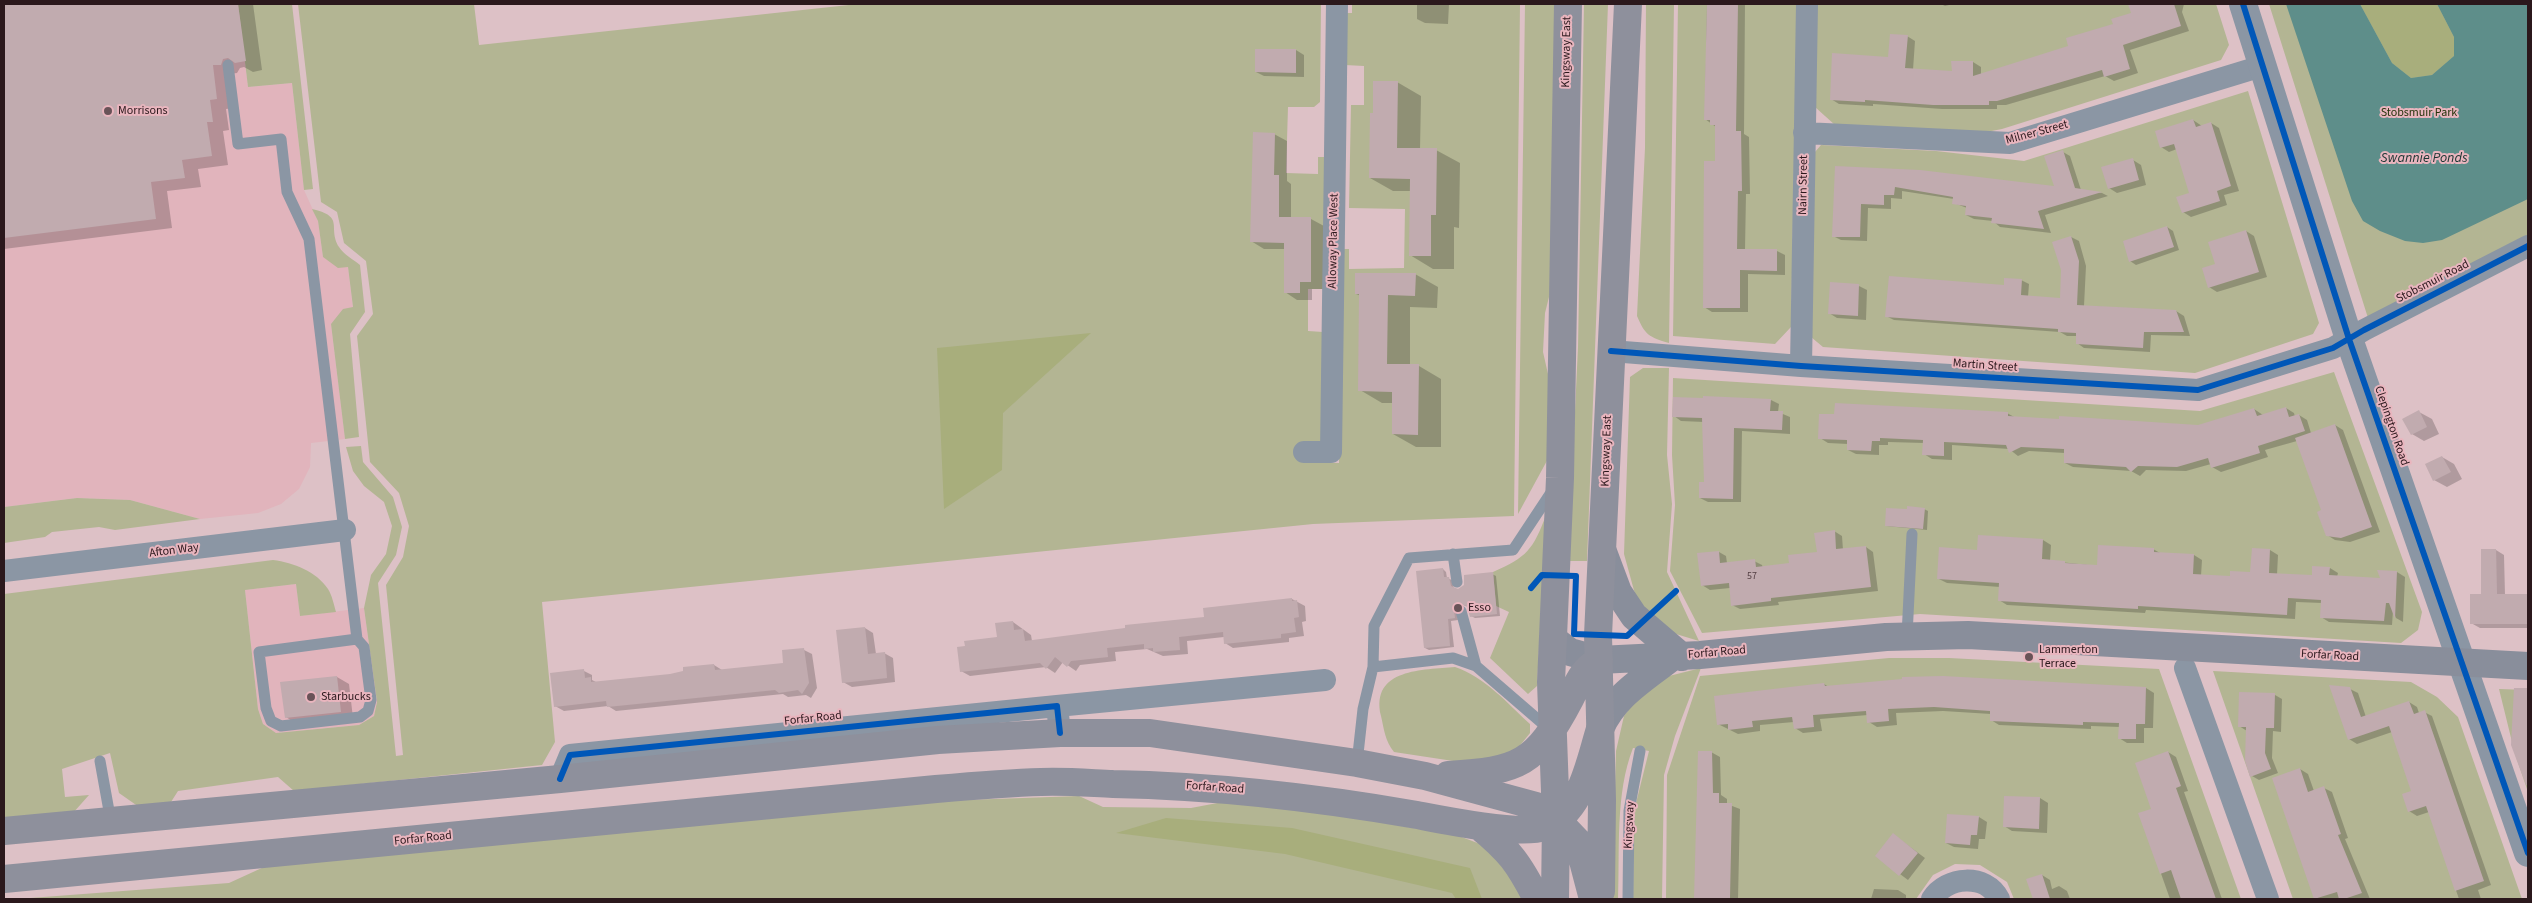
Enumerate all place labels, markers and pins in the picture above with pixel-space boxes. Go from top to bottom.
place label: Morrisons [118,104,168,118]
marker: Morrisons [102,105,114,117]
place label: Esso [1468,601,1491,615]
marker: Esso [1452,602,1464,614]
place label: Lammerton Terrace [2039,643,2098,671]
marker: Lammerton Terrace [2023,651,2035,663]
place label: Starbucks [321,690,371,704]
marker: Starbucks [305,691,317,703]

